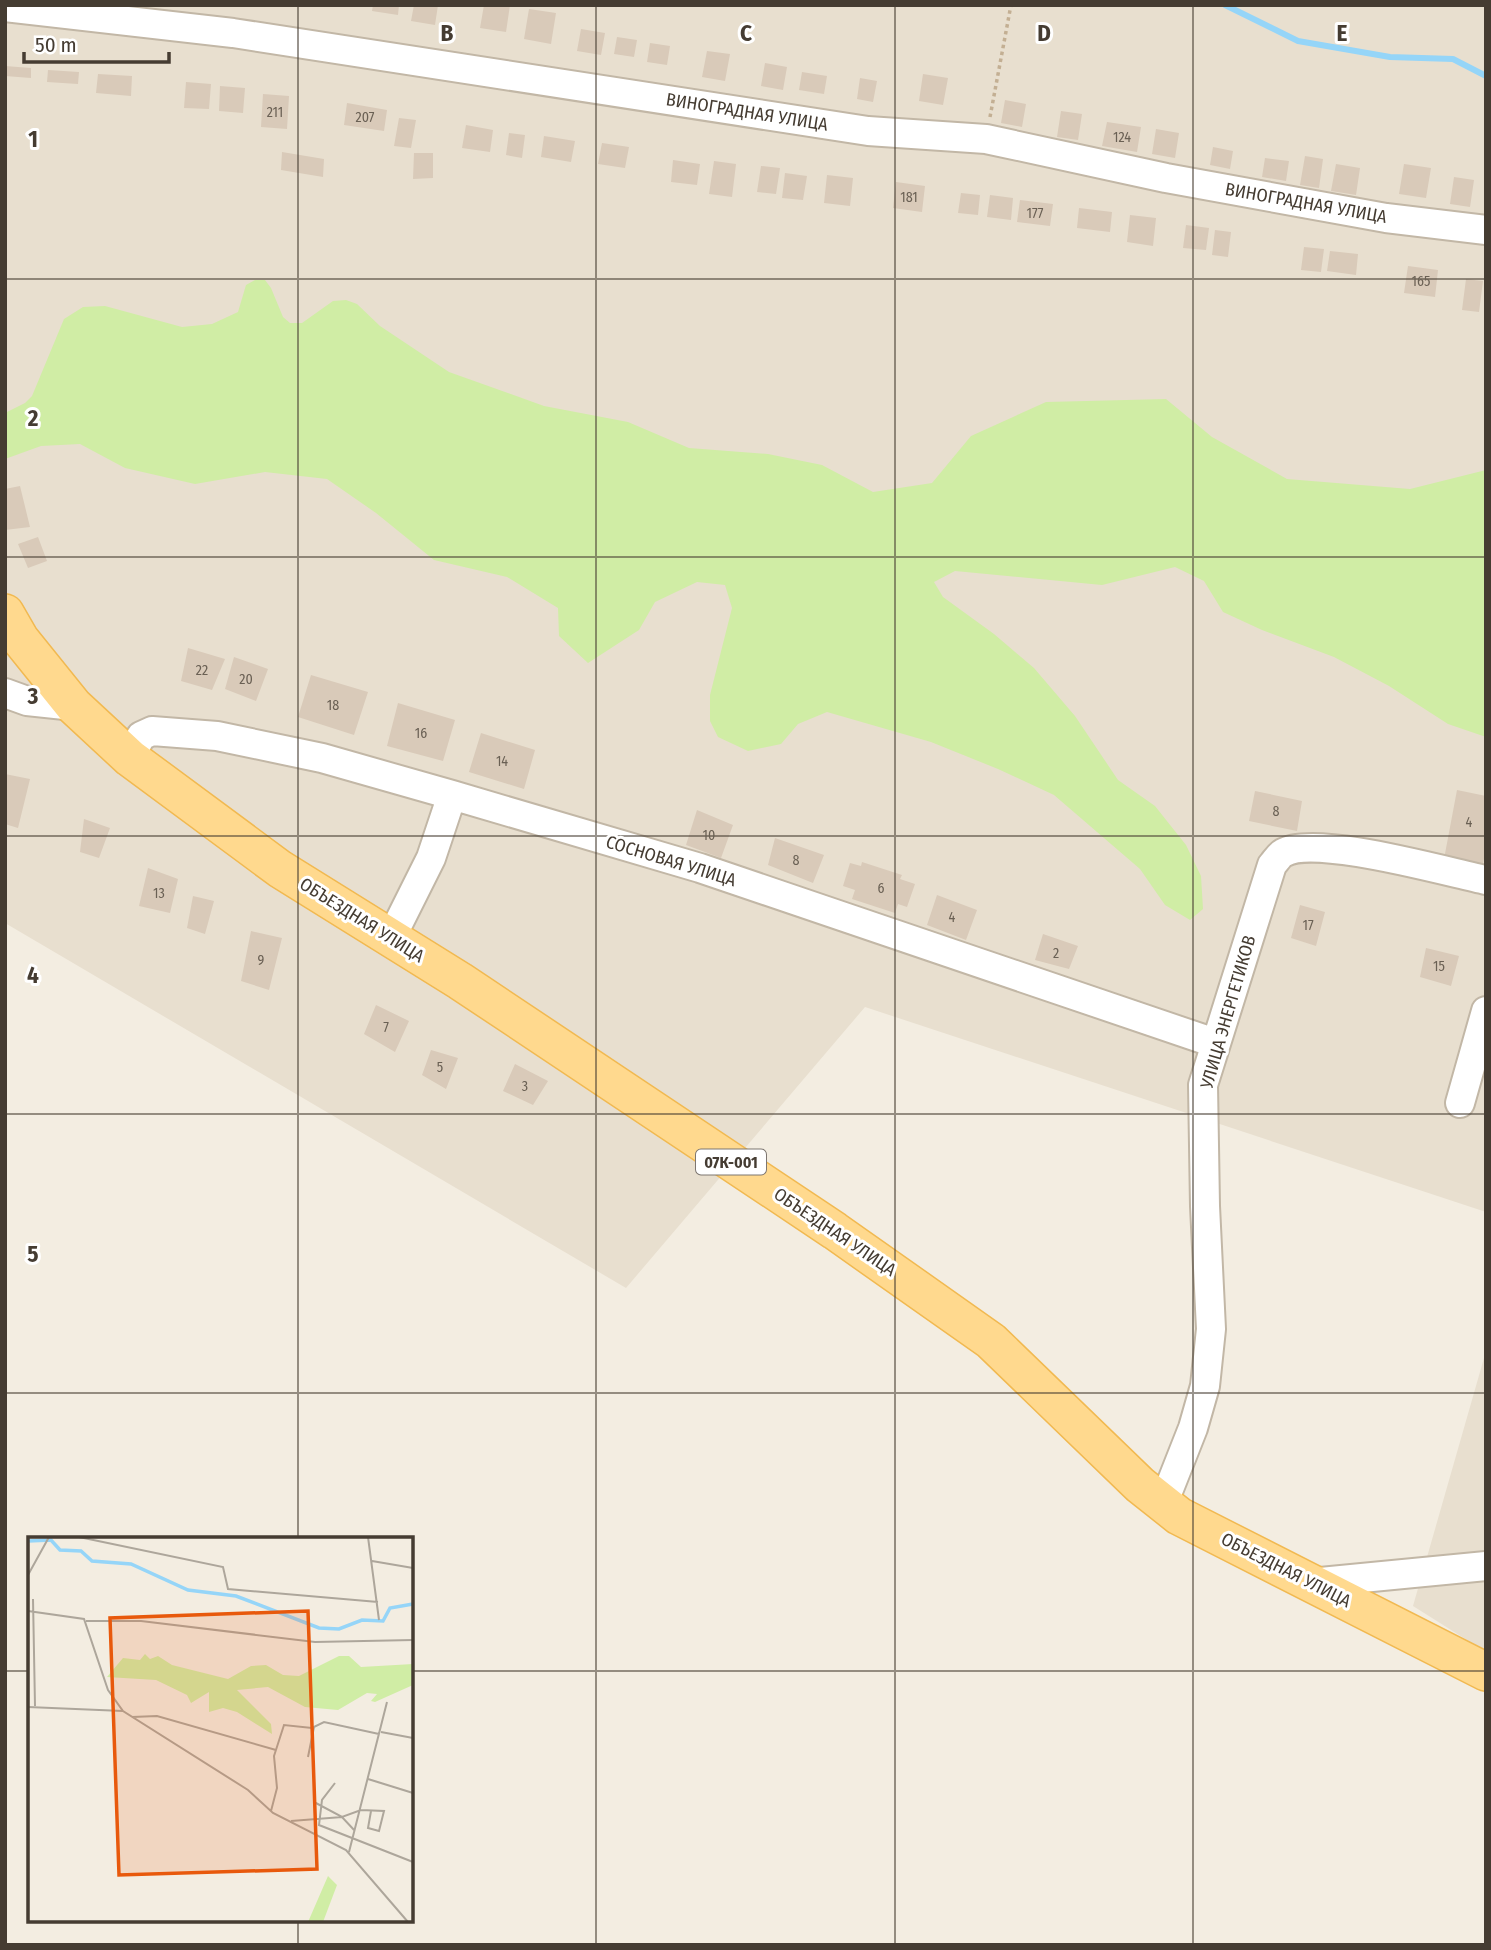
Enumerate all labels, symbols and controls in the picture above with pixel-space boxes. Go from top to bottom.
text: B [441,19,454,47]
text: C [740,19,752,47]
text: D [1037,19,1051,47]
text: E [1337,19,1348,47]
scale bar [24,21,170,65]
text: 50 m [35,32,77,58]
street label: ВИНОГРАДНАЯ УЛИЦА [664,88,830,136]
house number: 211 [267,104,283,121]
house number: 207 [356,109,375,126]
text: 1 [28,125,38,153]
house number: 124 [1113,129,1131,146]
street label: ВИНОГРАДНАЯ УЛИЦА [1223,178,1389,228]
house number: 181 [900,189,918,206]
house number: 177 [1027,205,1044,222]
house number: 165 [1412,273,1430,290]
text: 2 [27,404,39,432]
house number: 22 [196,662,208,679]
house number: 20 [239,671,253,688]
text: 3 [27,682,39,710]
house number: 18 [327,697,339,714]
house number: 16 [415,725,427,742]
house number: 14 [496,753,508,770]
house number: 8 [1273,803,1280,820]
house number: 4 [1466,814,1473,831]
house number: 10 [703,827,715,844]
street label: СОСНОВАЯ УЛИЦА [603,831,739,891]
house number: 8 [793,852,800,869]
street label: ОБЪЕЗДНАЯ УЛИЦА [296,873,429,967]
house number: 6 [878,880,885,897]
house number: 13 [153,885,165,902]
house number: 4 [949,909,956,926]
house number: 17 [1302,917,1314,934]
street label: УЛИЦА ЭНЕРГЕТИКОВ [1195,933,1260,1092]
house number: 2 [1053,945,1059,962]
house number: 9 [258,952,265,969]
house number: 15 [1433,958,1445,975]
text: 4 [27,961,39,989]
house number: 7 [383,1019,389,1036]
house number: 5 [437,1059,443,1076]
house number: 3 [522,1078,528,1095]
road number: 07К-001 [696,1150,766,1174]
street label: ОБЪЕЗДНАЯ УЛИЦА [770,1183,901,1281]
text: 5 [27,1240,39,1268]
street label: ОБЪЕЗДНАЯ УЛИЦА [1217,1528,1355,1612]
inset map [28,1537,413,1922]

